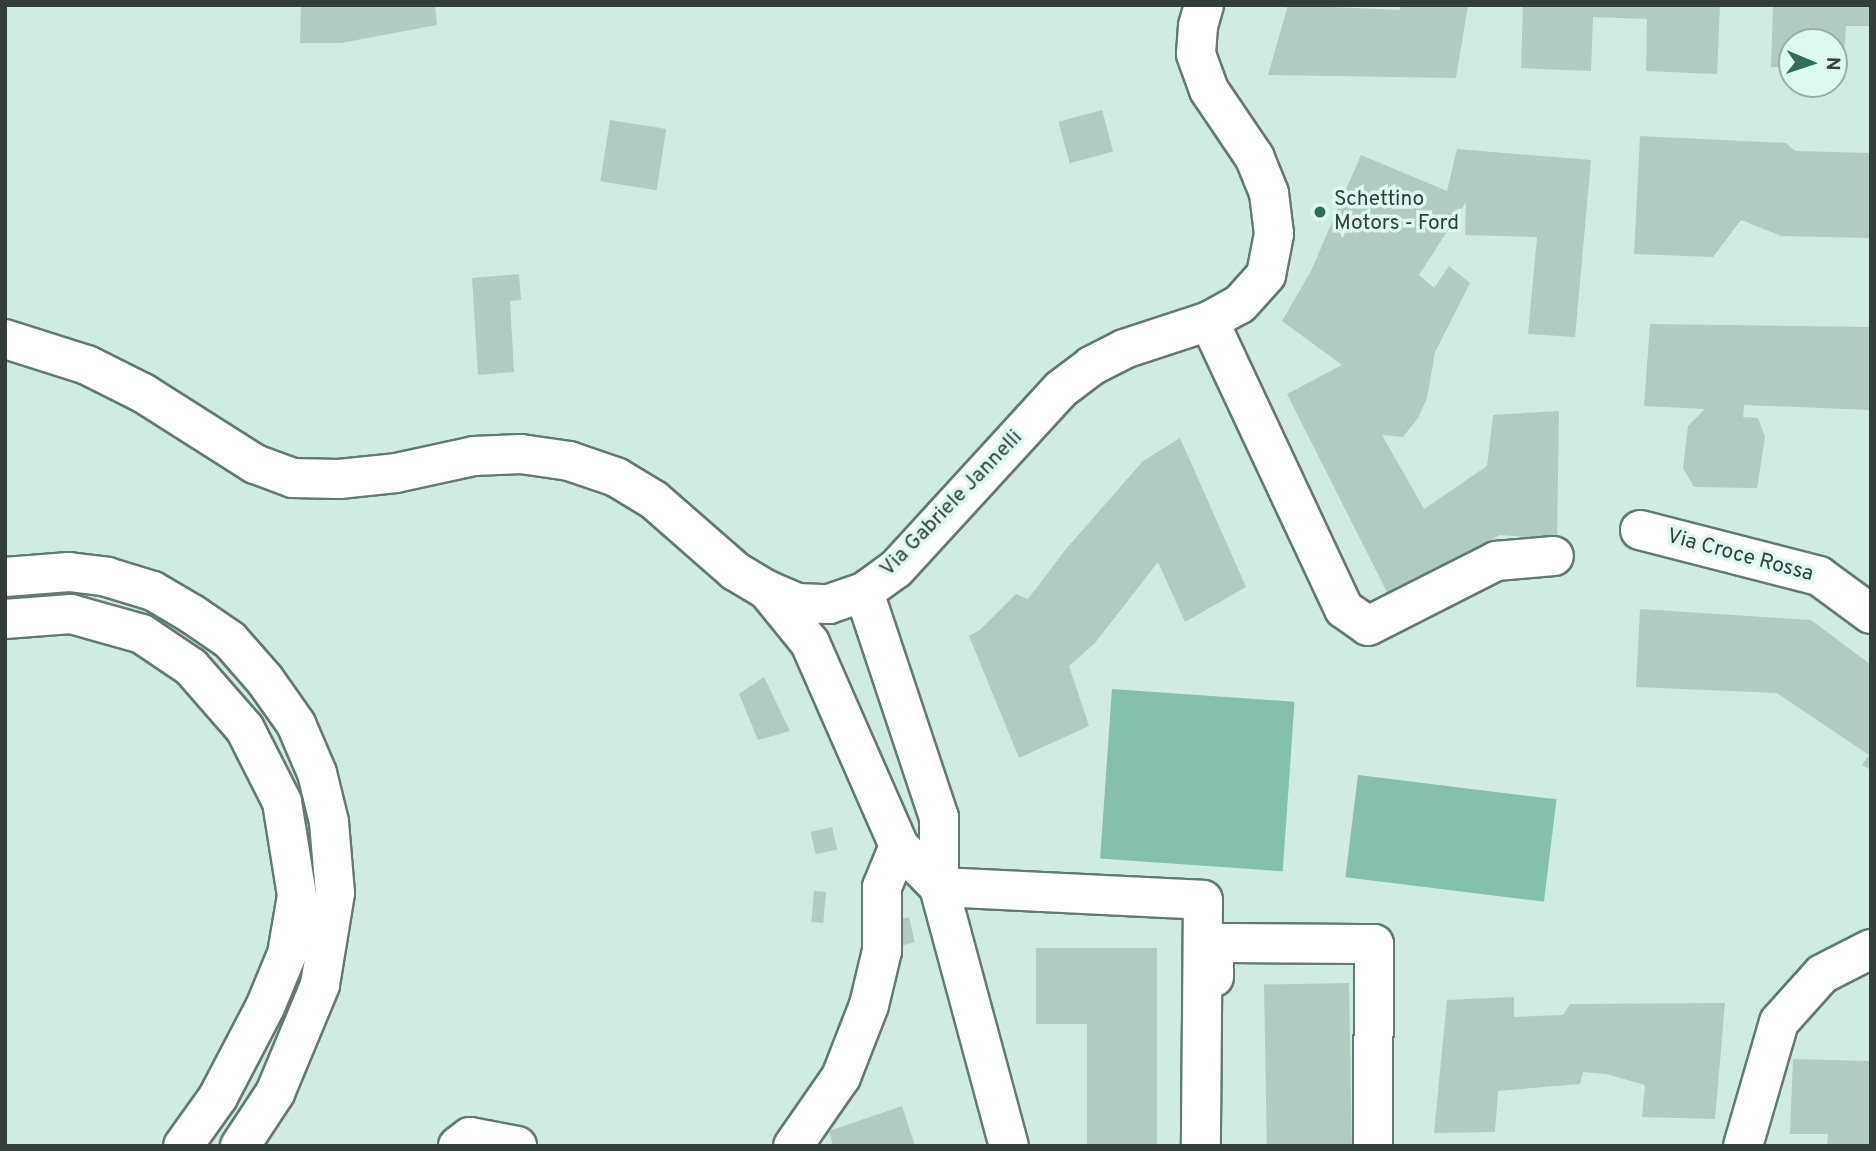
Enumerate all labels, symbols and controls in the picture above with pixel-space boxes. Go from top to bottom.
north arrow [1778,28,1848,98]
text: N [1820,56,1844,71]
place label: Schettino Motors - Ford [1334,187,1459,237]
marker: Schettino Motors - Ford [1312,204,1328,220]
street label: Via Gabriele Jannelli [876,426,1028,582]
street label: Via Croce Rossa [1664,524,1816,588]

